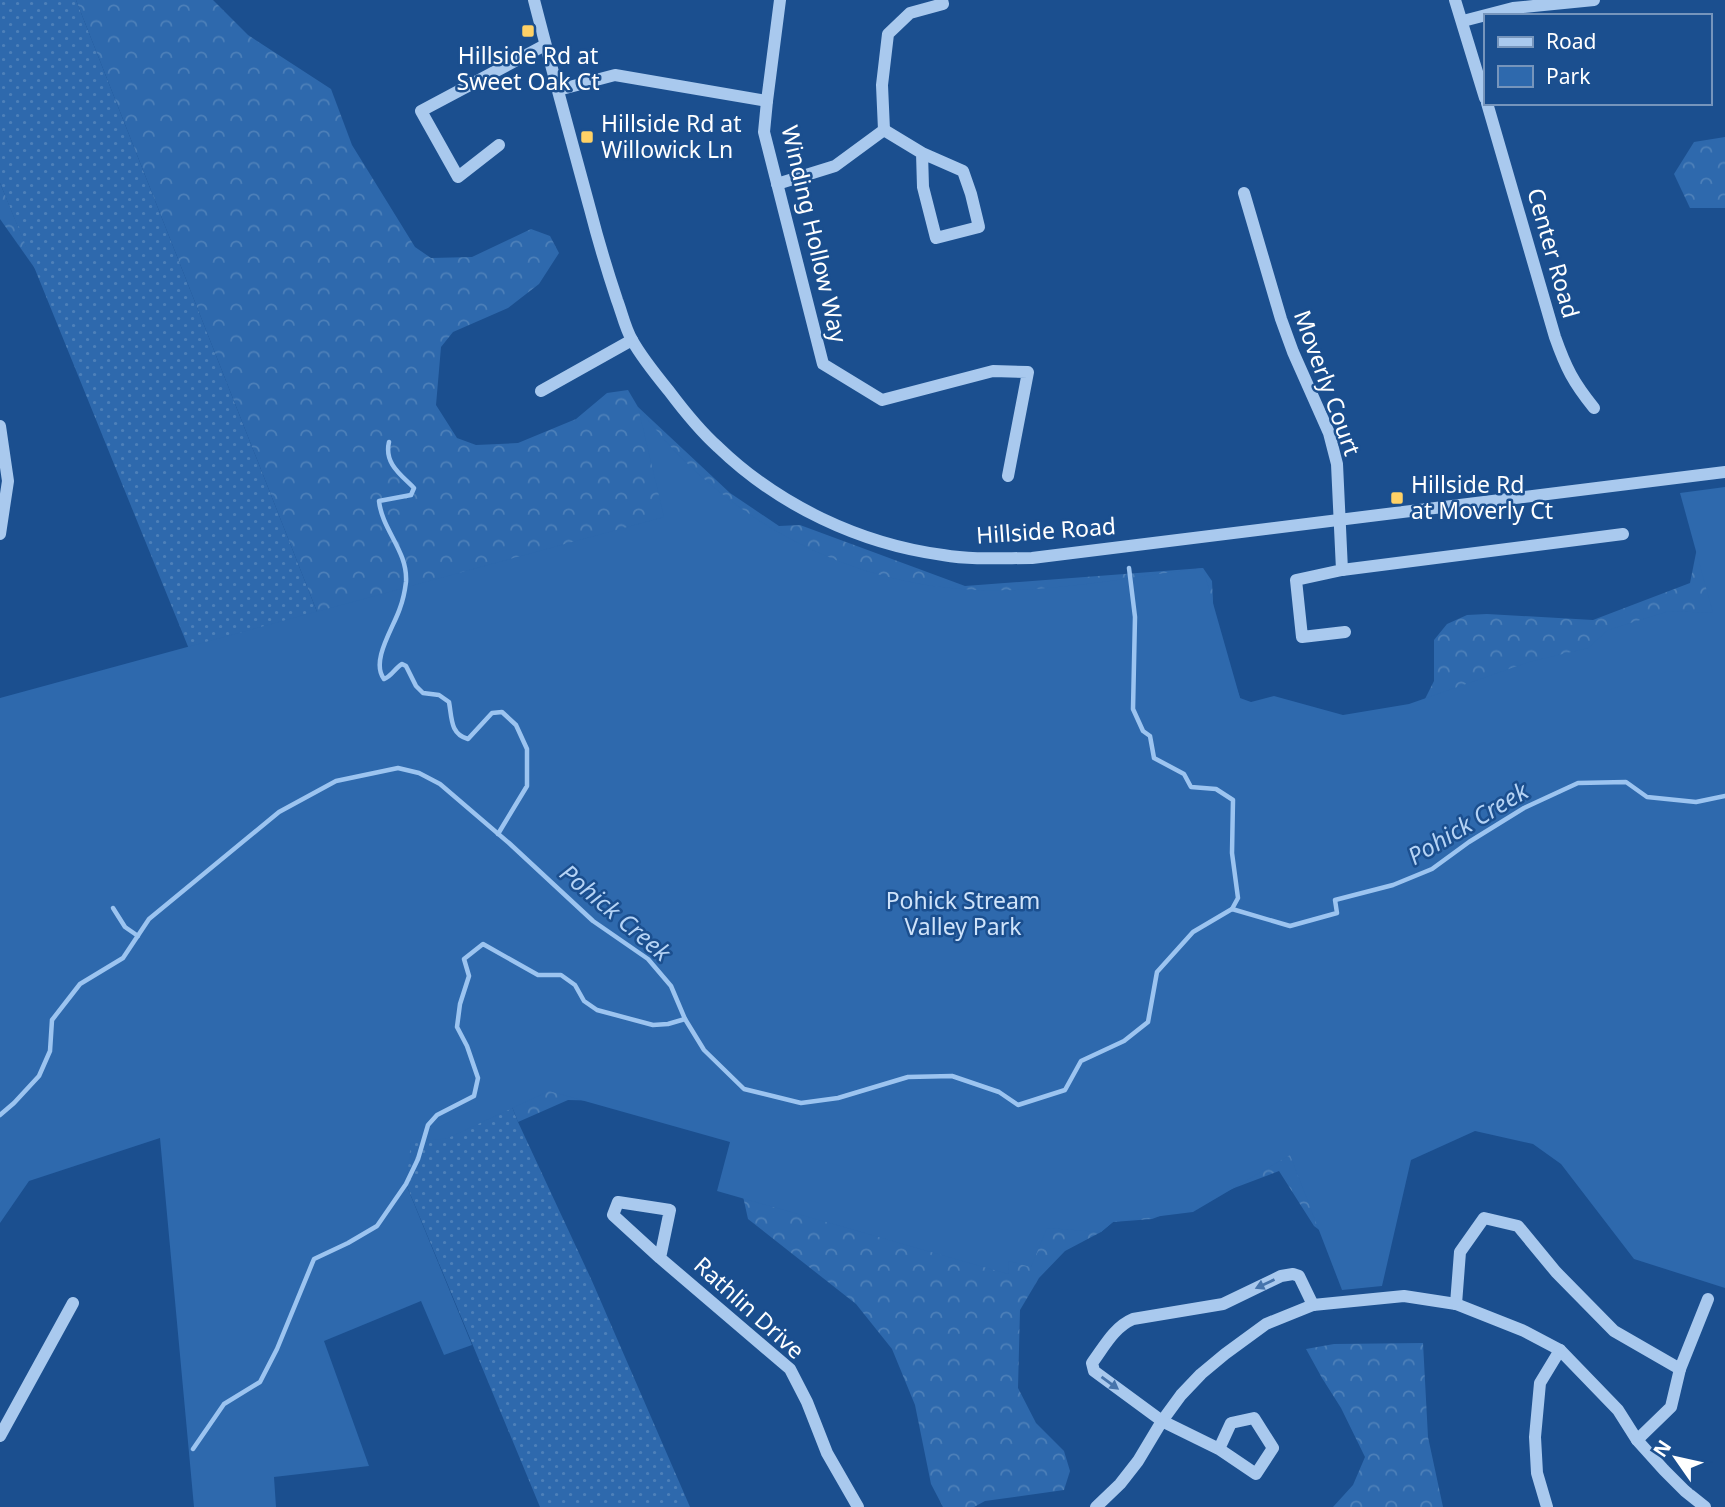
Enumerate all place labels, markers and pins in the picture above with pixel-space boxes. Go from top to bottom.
marker: Hillside Rd at Sweet Oak Ct [520,23,536,39]
place label: Hillside Rd at Sweet Oak Ct [457,39,599,97]
place label: Hillside Rd at Willowick Ln [601,107,742,165]
marker: Hillside Rd at Willowick Ln [579,129,595,145]
place label: Hillside Rd at Moverly Ct [1411,468,1553,526]
marker: Hillside Rd at Moverly Ct [1389,490,1405,506]

